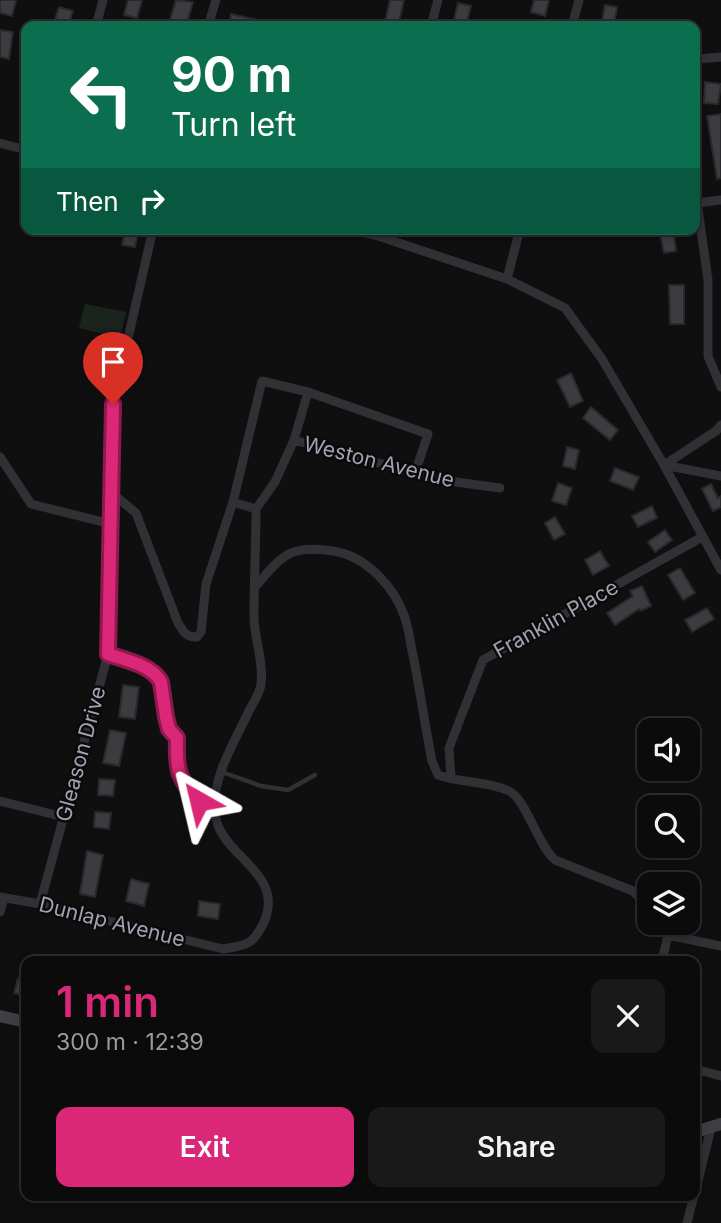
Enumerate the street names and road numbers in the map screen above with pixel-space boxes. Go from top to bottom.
street label: Weston Avenue [301,431,457,492]
street label: Franklin Place [489,574,622,663]
street label: Gleason Drive [50,683,111,824]
street label: Dunlap Avenue [37,891,188,952]

